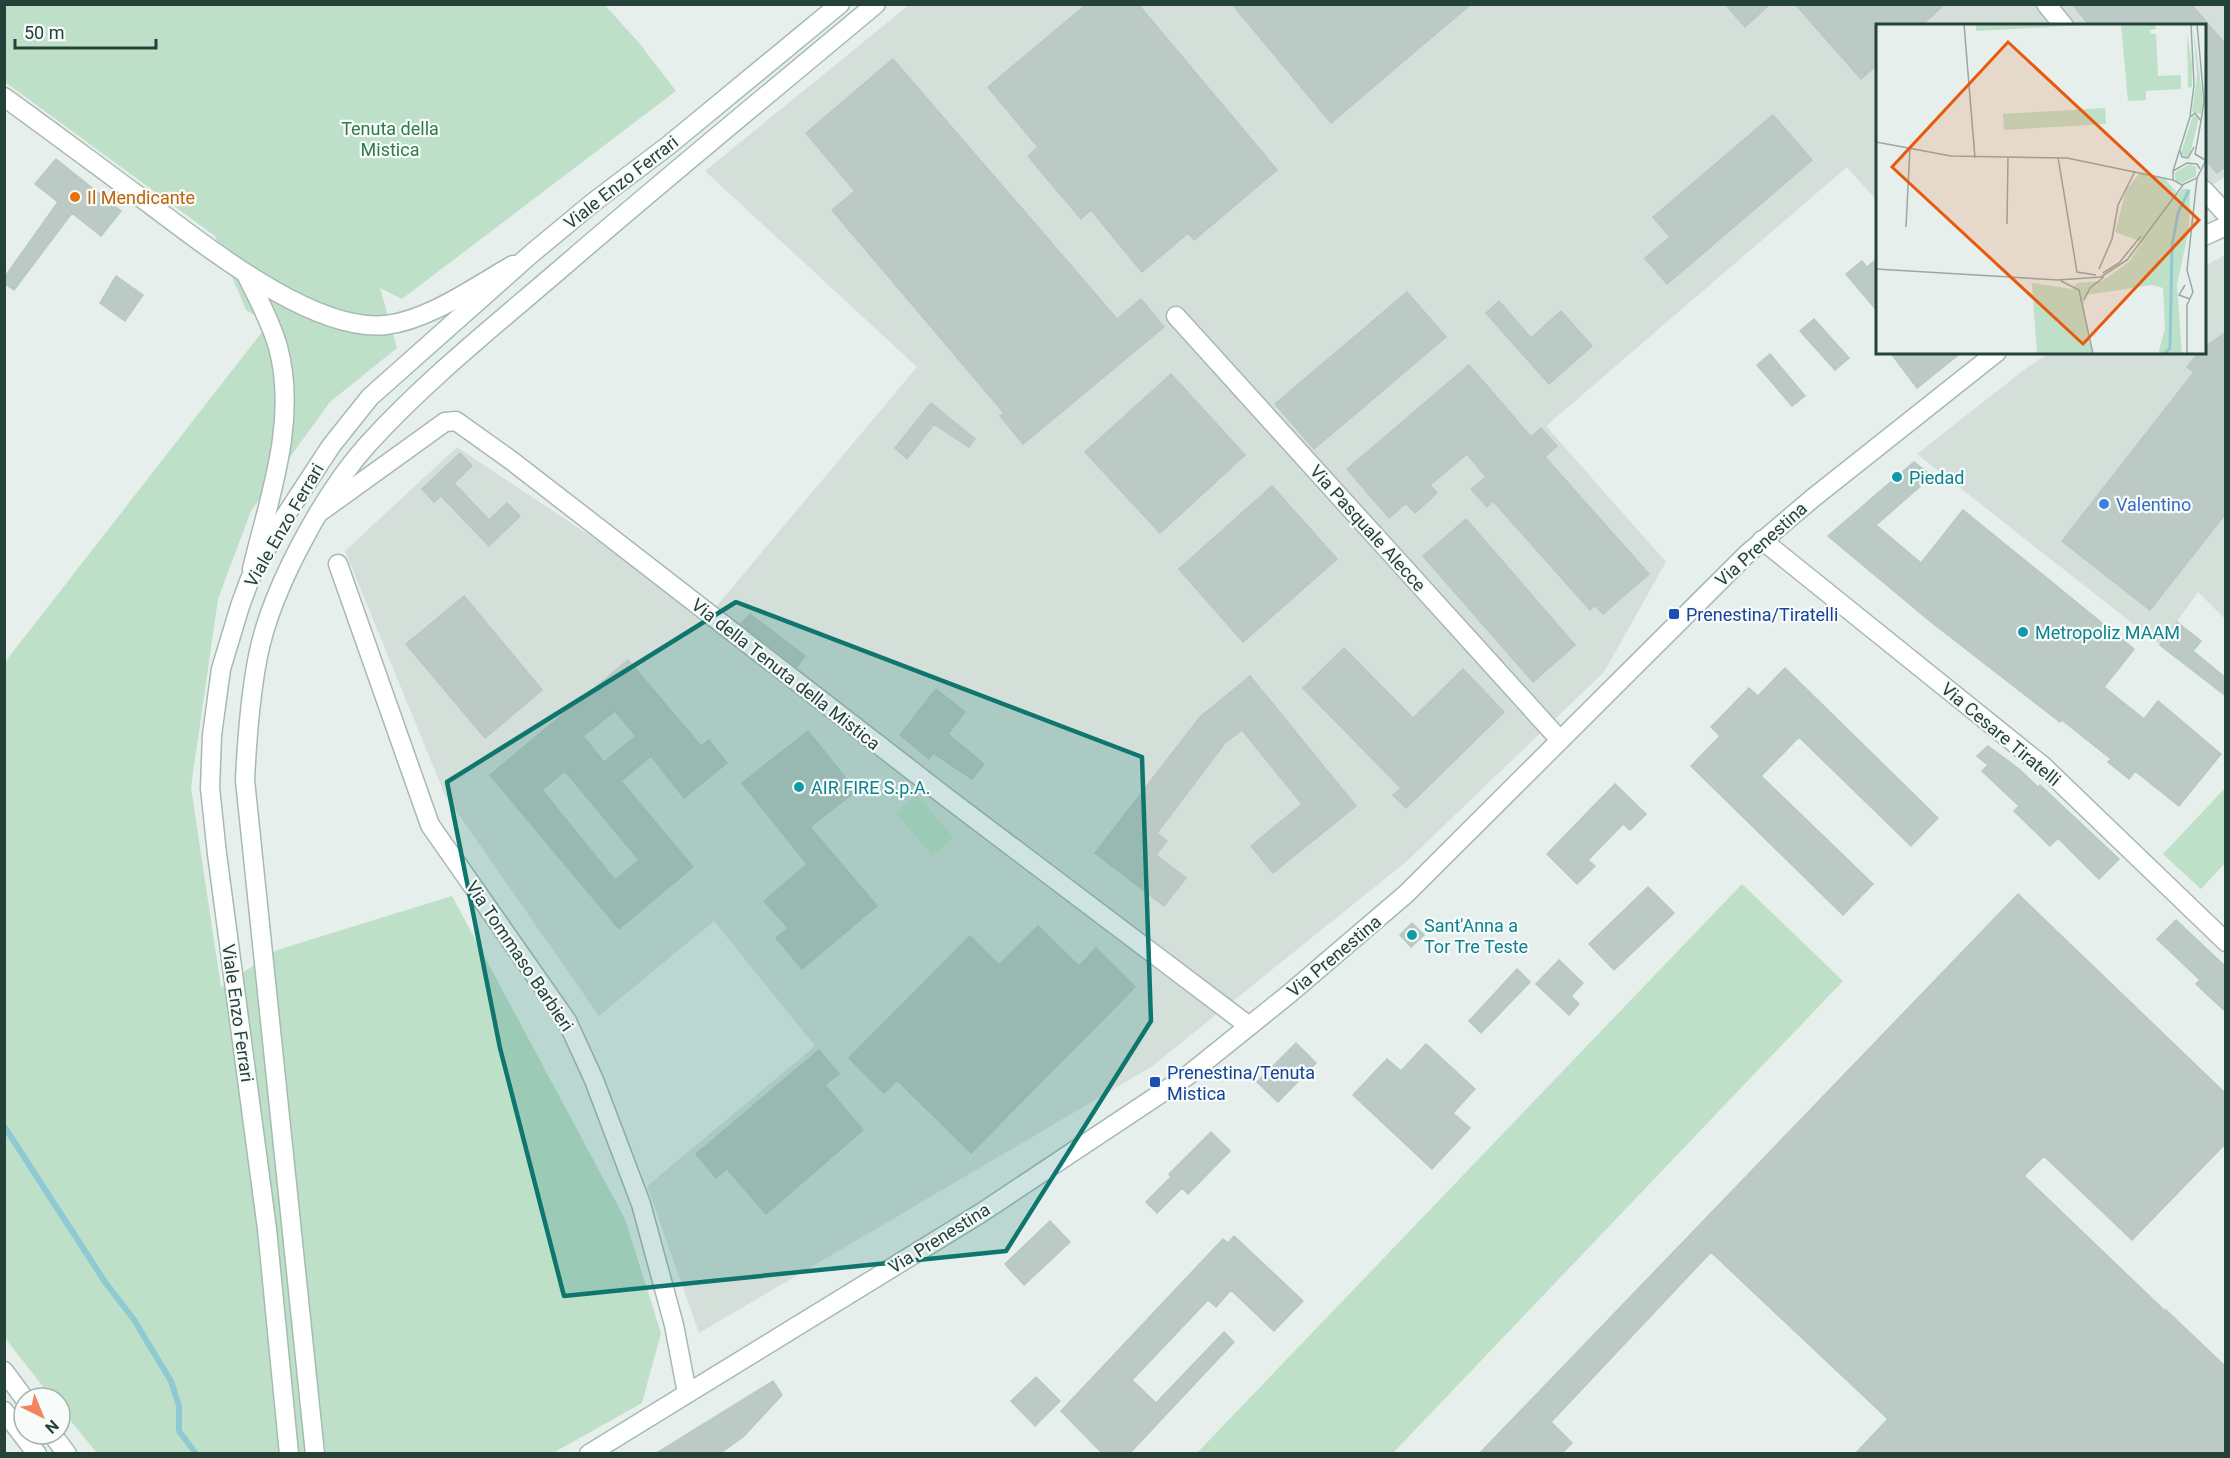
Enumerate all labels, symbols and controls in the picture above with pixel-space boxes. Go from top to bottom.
scale bar [15,12,156,50]
text: 50 m [24,22,64,43]
inset map [1876,24,2206,354]
park label: Tenuta della Mistica [341,118,439,160]
street label: Viale Enzo Ferrari [560,131,682,233]
place label: Il Mendicante [87,187,195,208]
marker: Il Mendicante [68,190,82,204]
street label: Viale Enzo Ferrari [240,460,328,590]
street label: Via Pasquale Alecce [1306,460,1430,596]
place label: Piedad [1909,467,1964,488]
marker: Piedad [1890,470,1904,484]
place label: Valentino [2116,494,2191,515]
street label: Via Prenestina [1711,497,1811,591]
marker: Valentino [2097,497,2111,511]
street label: Via della Tenuta della Mistica [688,594,884,754]
place label: Prenestina/Tiratelli [1686,604,1838,625]
marker: Prenestina/Tiratelli [1667,607,1681,621]
place label: Metropoliz MAAM [2035,622,2180,643]
marker: Metropoliz MAAM [2016,625,2030,639]
street label: Via Cesare Tiratelli [1937,678,2065,790]
place label: AIR FIRE S.p.A. [811,777,931,798]
marker: AIR FIRE S.p.A. [792,780,806,794]
street label: Via Tommaso Barbieri [462,877,578,1035]
street label: Via Prenestina [1283,911,1385,1001]
place label: Sant'Anna a Tor Tre Teste [1424,915,1528,957]
marker: Sant'Anna a Tor Tre Teste [1405,928,1419,942]
street label: Viale Enzo Ferrari [218,943,258,1083]
place label: Prenestina/Tenuta Mistica [1167,1062,1315,1104]
marker: Prenestina/Tenuta Mistica [1148,1075,1162,1089]
street label: Via Prenestina [884,1198,994,1278]
north arrow [12,1386,72,1446]
text: N [41,1416,62,1437]

